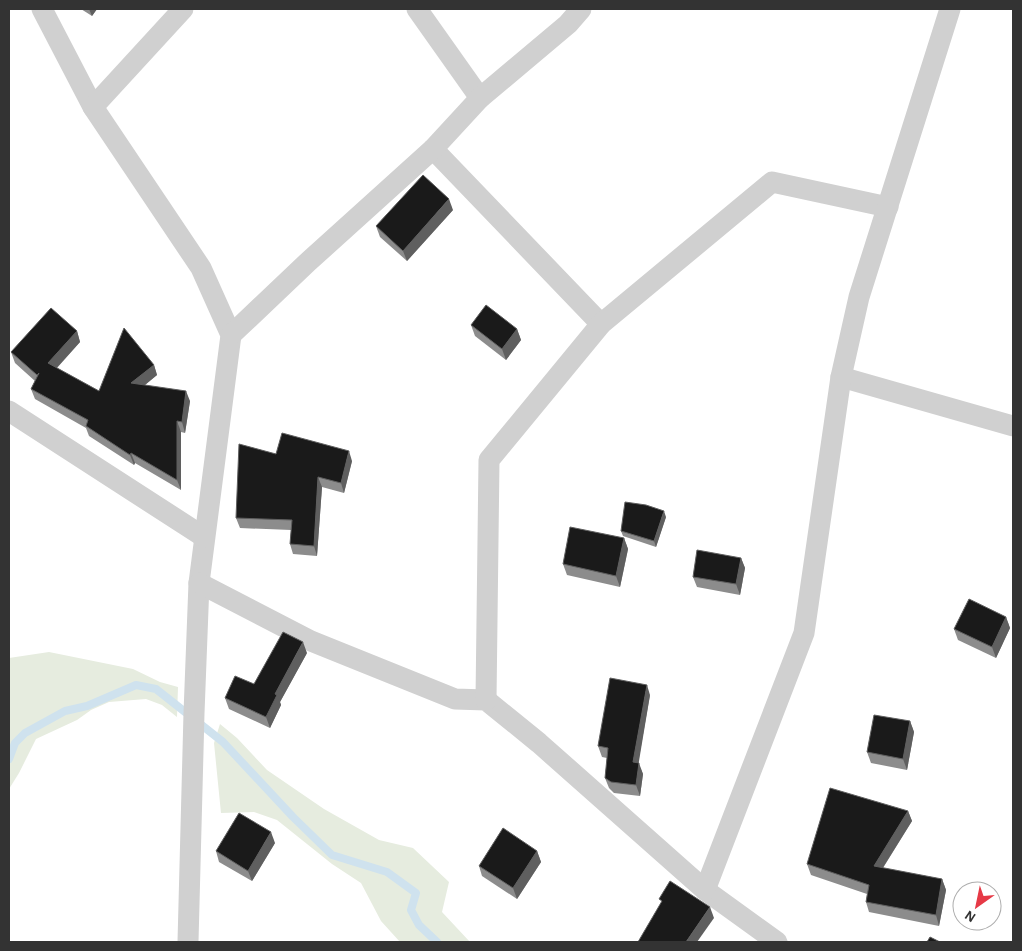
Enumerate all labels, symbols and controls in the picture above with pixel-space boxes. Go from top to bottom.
north arrow [952,881,1002,931]
text: N [963,908,978,925]

